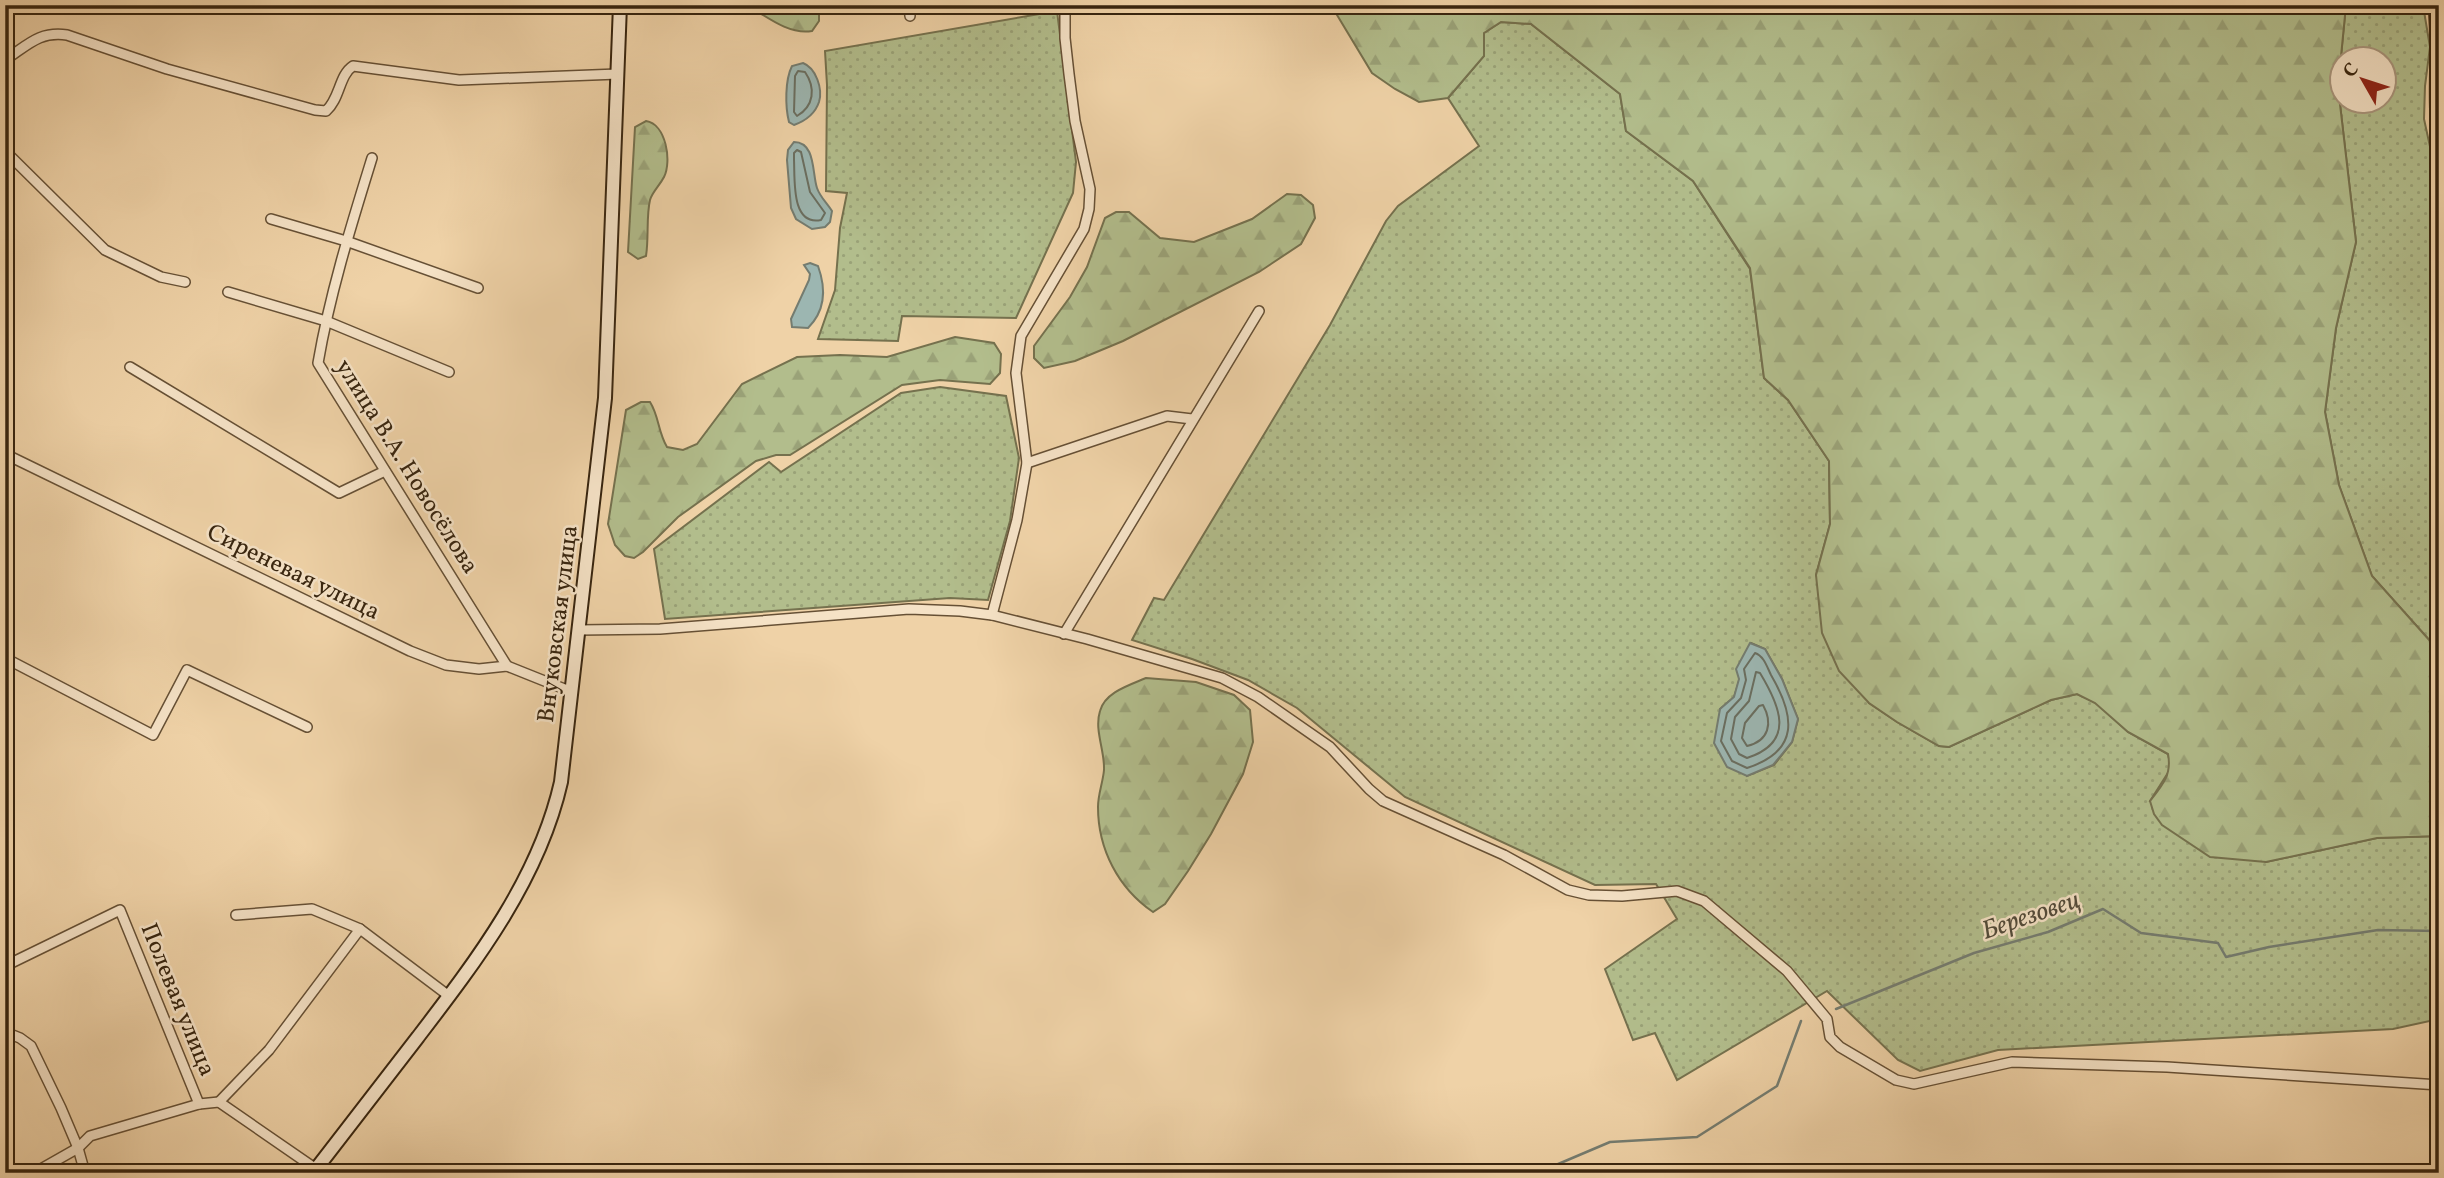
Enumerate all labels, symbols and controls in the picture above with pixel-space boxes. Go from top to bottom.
north arrow [2328,46,2398,116]
text: С [2337,58,2365,83]
street label: улица В.А. Новосёлова [326,353,486,581]
street label: Сиреневая улица [201,516,385,630]
street label: Внуковская улица [530,523,588,725]
water label: Березовец [1977,882,2085,950]
street label: Полевая улица [131,918,223,1082]

